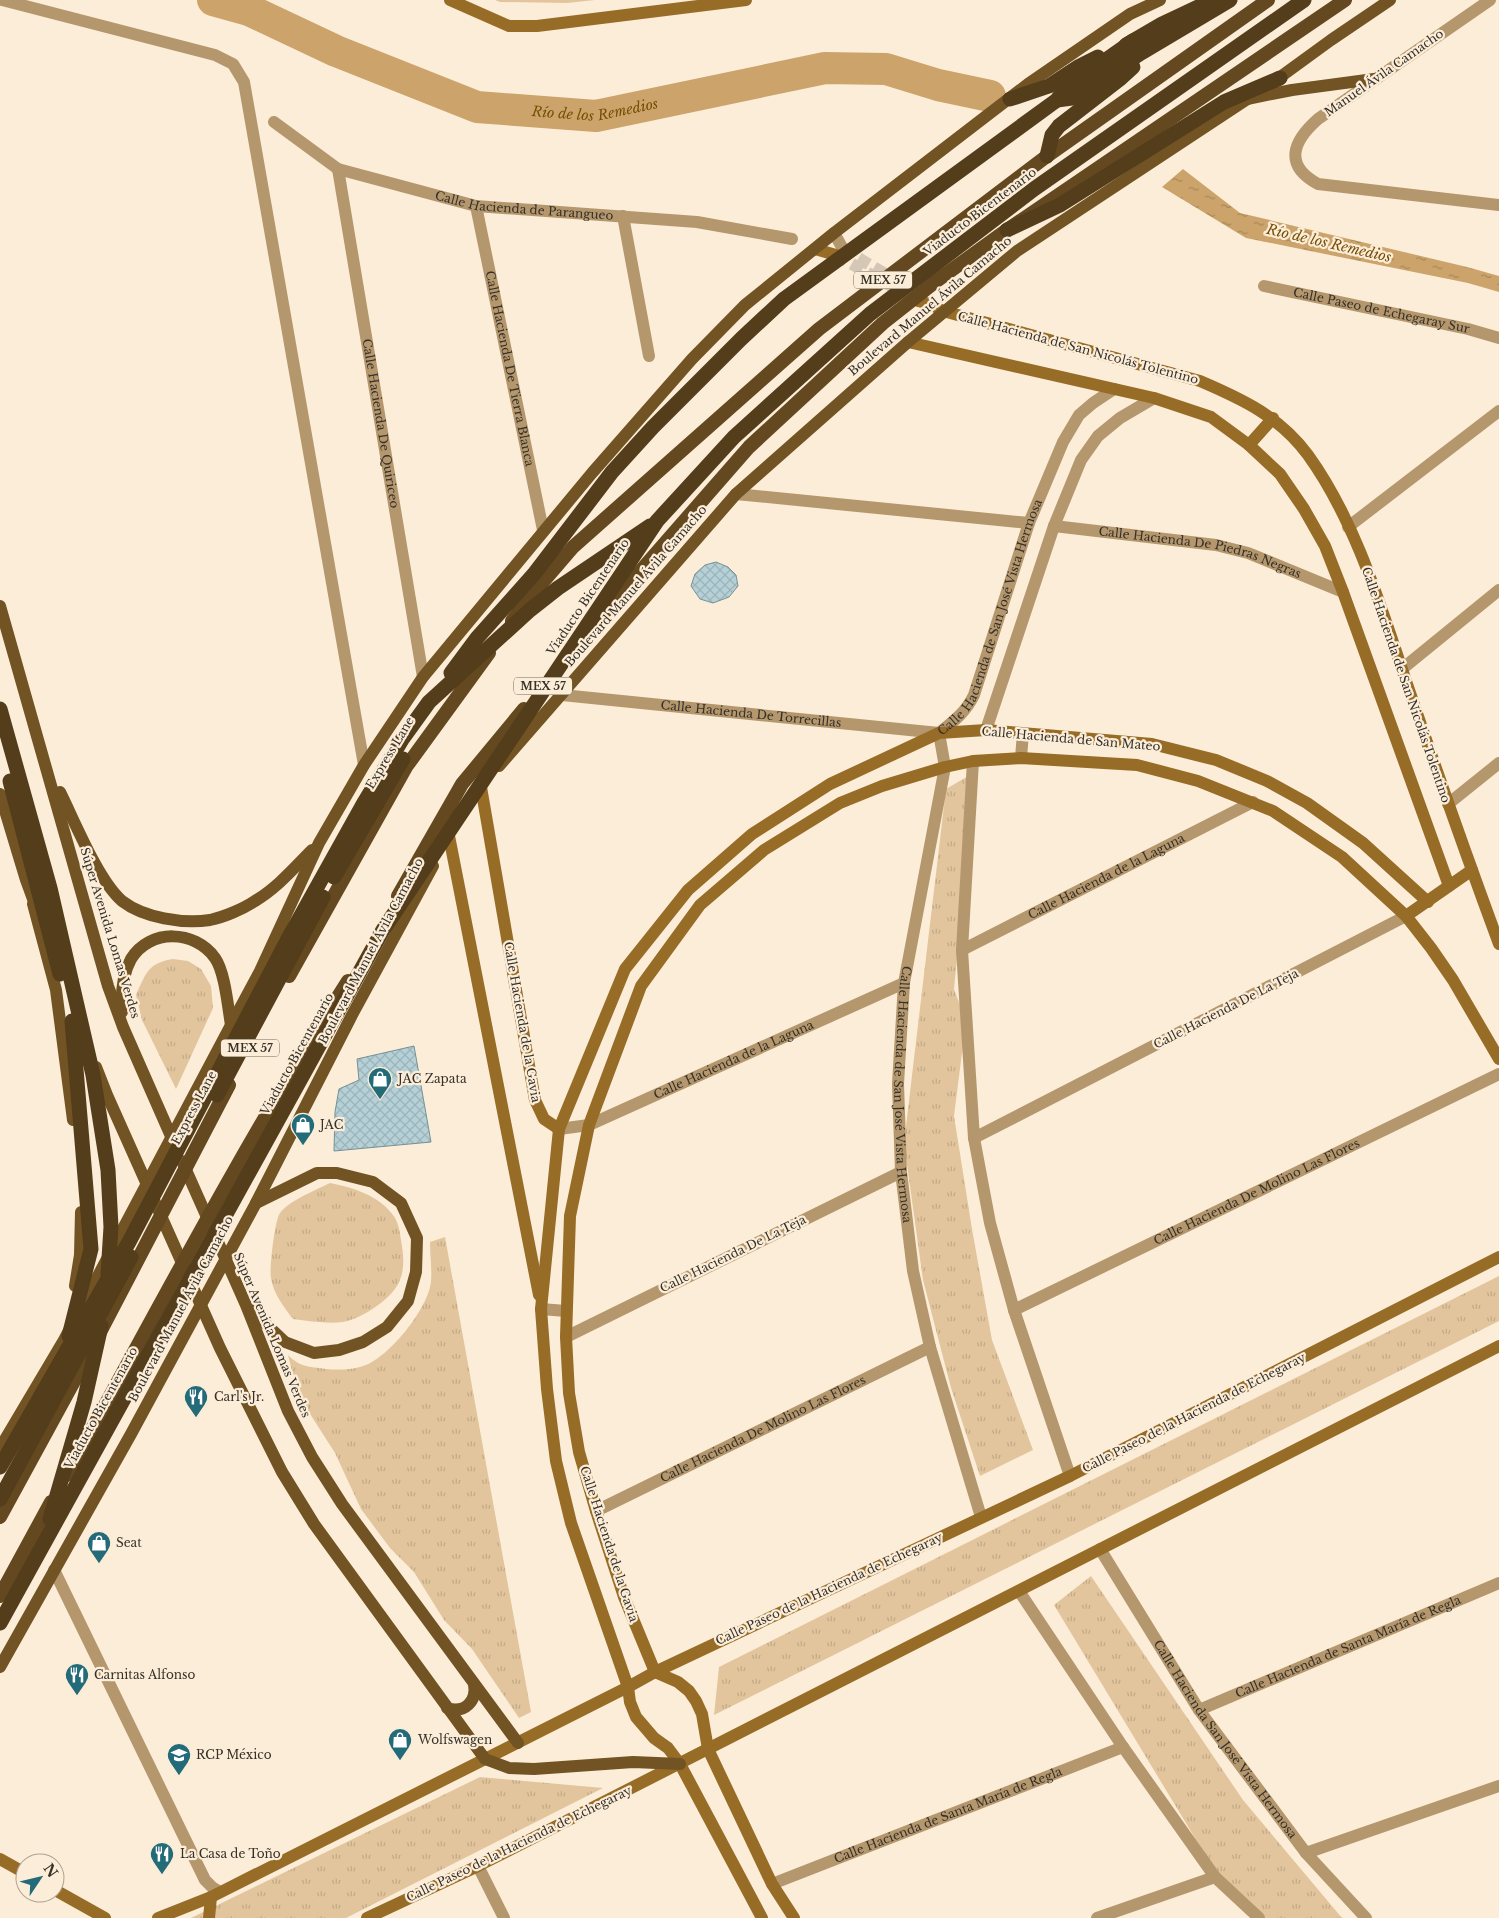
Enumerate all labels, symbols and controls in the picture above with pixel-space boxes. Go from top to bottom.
street label: Manuel Ávila Camacho [1321,25,1446,119]
water label: Río de los Remedios [530,94,660,125]
street label: Viaducto Bicentenario [920,164,1039,260]
street label: Calle Hacienda de Parangueo [433,187,614,223]
water label: Río de los Remedios [1264,220,1393,266]
street label: Boulevard Manuel Ávila Camacho [844,232,1015,378]
street label: Calle Hacienda De Tierra Blanca [483,269,538,468]
road number: MEX 57 [854,272,912,288]
street label: Calle Paseo de Echegaray Sur [1292,284,1471,336]
street label: Calle Hacienda de San Nicolás Tolentino [956,308,1200,387]
street label: Calle Hacienda De Quiriceo [360,338,403,509]
street label: Calle Hacienda de San José Vista Hermosa [934,496,1045,738]
street label: Boulevard Manuel Ávila Camacho [561,501,710,669]
street label: Calle Hacienda De Piedras Negras [1098,523,1304,581]
street label: Viaducto Bicentenario [542,535,632,659]
street label: Calle Hacienda de San Nicolás Tolentino [1359,565,1454,805]
road number: MEX 57 [514,678,572,694]
street label: Calle Hacienda De Torrecillas [660,697,842,730]
street label: Express Lane [362,714,417,792]
street label: Calle Hacienda de San Mateo [981,723,1161,754]
street label: Calle Hacienda de la Laguna [1025,830,1187,922]
street label: Súper Avenida Lomas Verdes [77,846,144,1020]
street label: Boulevard Manuel Ávila Camacho [314,855,426,1046]
street label: Calle Hacienda de la Gavia [501,940,544,1104]
street label: Calle Hacienda de San José Vista Hermosa [891,965,915,1224]
street label: Calle Hacienda De La Teja [1151,965,1301,1052]
street label: Viaducto Bicentenario [256,990,336,1118]
street label: Calle Hacienda de la Laguna [651,1017,816,1102]
road number: MEX 57 [221,1040,279,1056]
shop icon: JAC Zapata [367,1066,393,1100]
street label: Express Lane [168,1068,219,1147]
place label: JAC Zapata [396,1071,467,1086]
shop icon: JAC [290,1112,316,1146]
place label: JAC [318,1117,343,1132]
street label: Calle Hacienda De Molino Las Flores [1151,1135,1362,1248]
street label: Calle Hacienda De La Teja [657,1211,809,1296]
street label: Boulevard Manuel Ávila Camacho [124,1213,236,1404]
street label: Súper Avenida Lomas Verdes [231,1250,314,1420]
street label: Viaducto Bicentenario [60,1344,140,1472]
street label: Calle Paseo de la Hacienda de Echegaray [1080,1349,1308,1476]
street label: Calle Hacienda De Molino Las Flores [657,1372,868,1485]
restaurant icon: Carl's Jr. [183,1384,209,1418]
place label: Carl's Jr. [214,1389,264,1404]
street label: Calle Hacienda de la Gavia [577,1464,642,1624]
street label: Calle Paseo de la Hacienda de Echegaray [713,1529,945,1648]
shop icon: Seat [86,1530,112,1564]
place label: Seat [116,1535,142,1550]
street label: Calle Hacienda de Santa María de Regla [1233,1592,1463,1701]
street label: Calle Hacienda San José Vista Hermosa [1151,1637,1301,1842]
restaurant icon: Carnitas Alfonso [64,1662,90,1696]
place label: Carnitas Alfonso [94,1667,195,1682]
shop icon: Wolfswagen [387,1727,413,1761]
place label: Wolfswagen [417,1732,492,1747]
school or university icon: RCP México [166,1742,192,1776]
place label: RCP México [196,1747,272,1762]
street label: Calle Hacienda de Santa María de Regla [832,1763,1064,1866]
street label: Calle Paseo de la Hacienda de Echegaray [404,1782,634,1905]
restaurant icon: La Casa de Toño [149,1841,175,1875]
place label: La Casa de Toño [180,1846,281,1861]
north arrow [15,1853,65,1903]
text: N [39,1860,62,1881]

